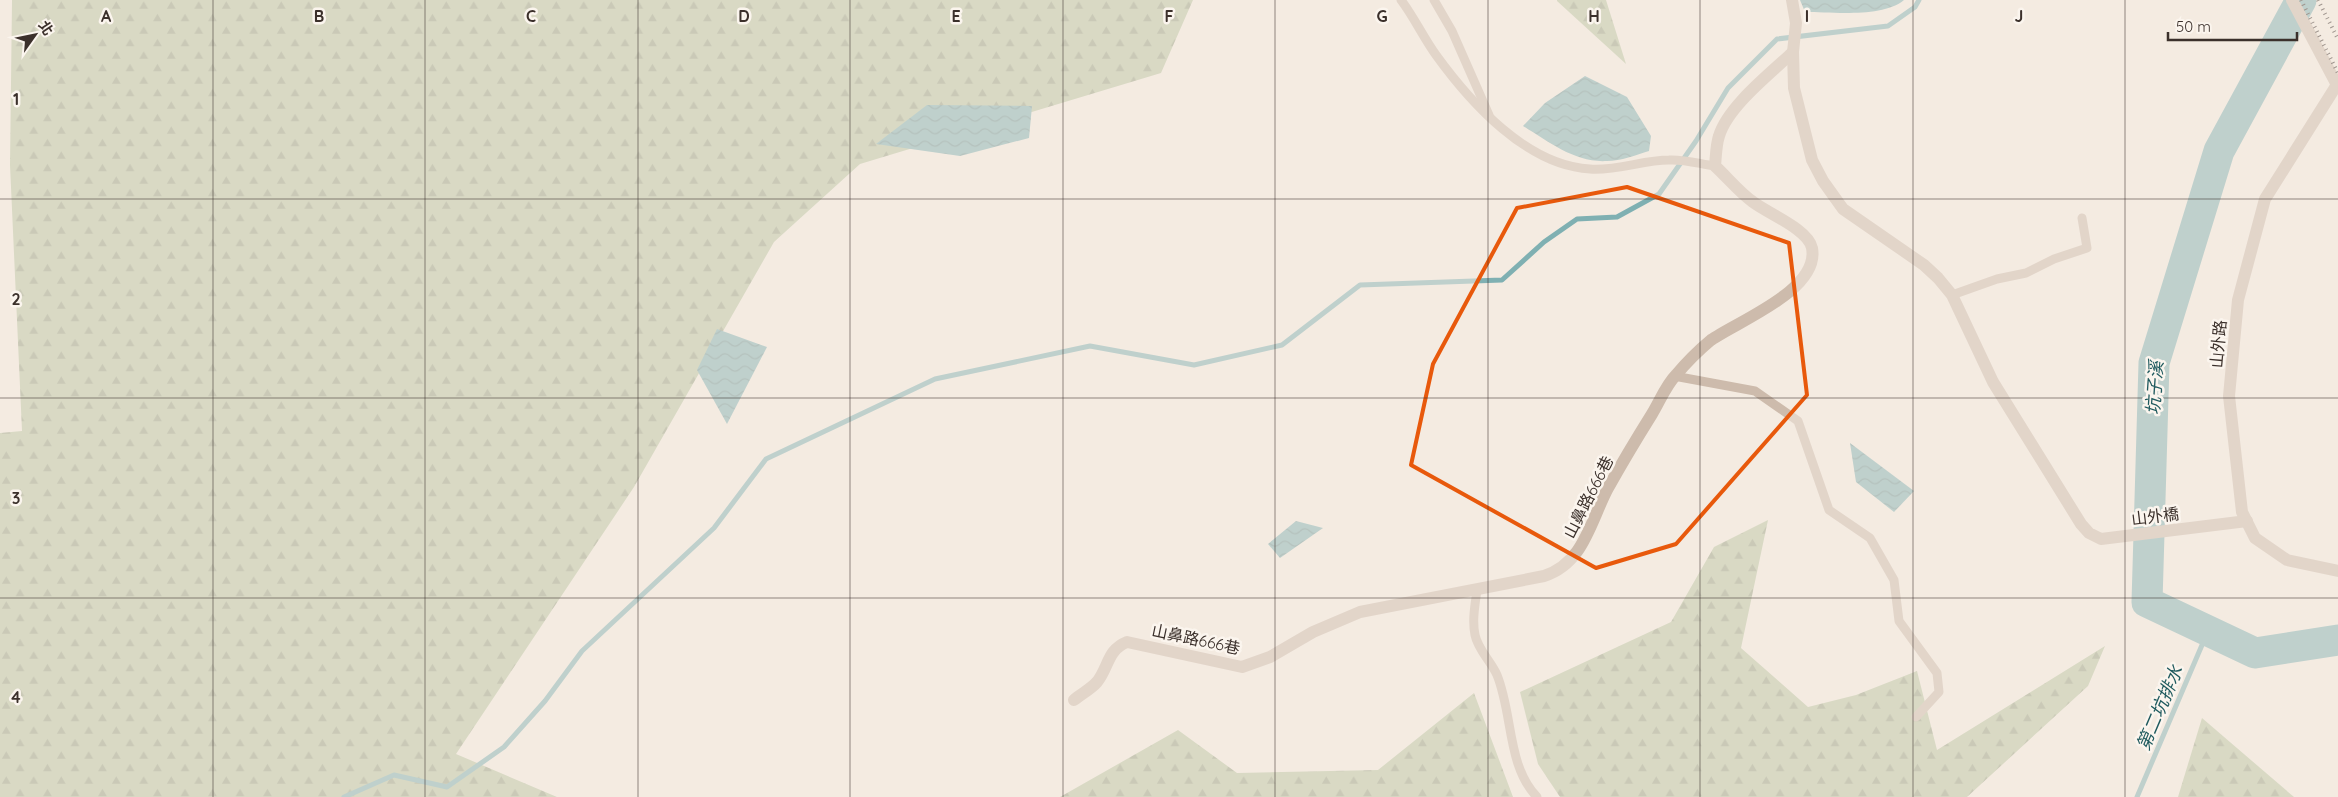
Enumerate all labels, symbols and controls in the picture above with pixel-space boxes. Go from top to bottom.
text: A [101,6,112,26]
text: B [314,6,324,26]
text: C [526,6,536,26]
text: D [738,6,750,26]
text: E [951,6,961,26]
text: F [1165,6,1174,26]
text: G [1376,6,1388,26]
text: H [1588,6,1600,26]
text: I [1805,6,1809,26]
text: J [2015,6,2023,26]
north arrow [10,10,60,60]
scale bar [2168,10,2297,42]
text: 北 [35,17,57,39]
text: 50 m [2176,17,2211,36]
text: 1 [13,89,19,109]
text: 2 [11,289,21,309]
street label: 山外路 [2206,319,2230,369]
water label: 坑子溪 [2141,357,2168,416]
street label: 山鼻路666巷 [1559,452,1617,542]
text: 3 [12,488,20,508]
street label: 山外橋 [2130,503,2180,529]
street label: 山鼻路666巷 [1150,620,1242,658]
water label: 第二坑排水 [2131,661,2188,754]
text: 4 [11,687,21,707]

